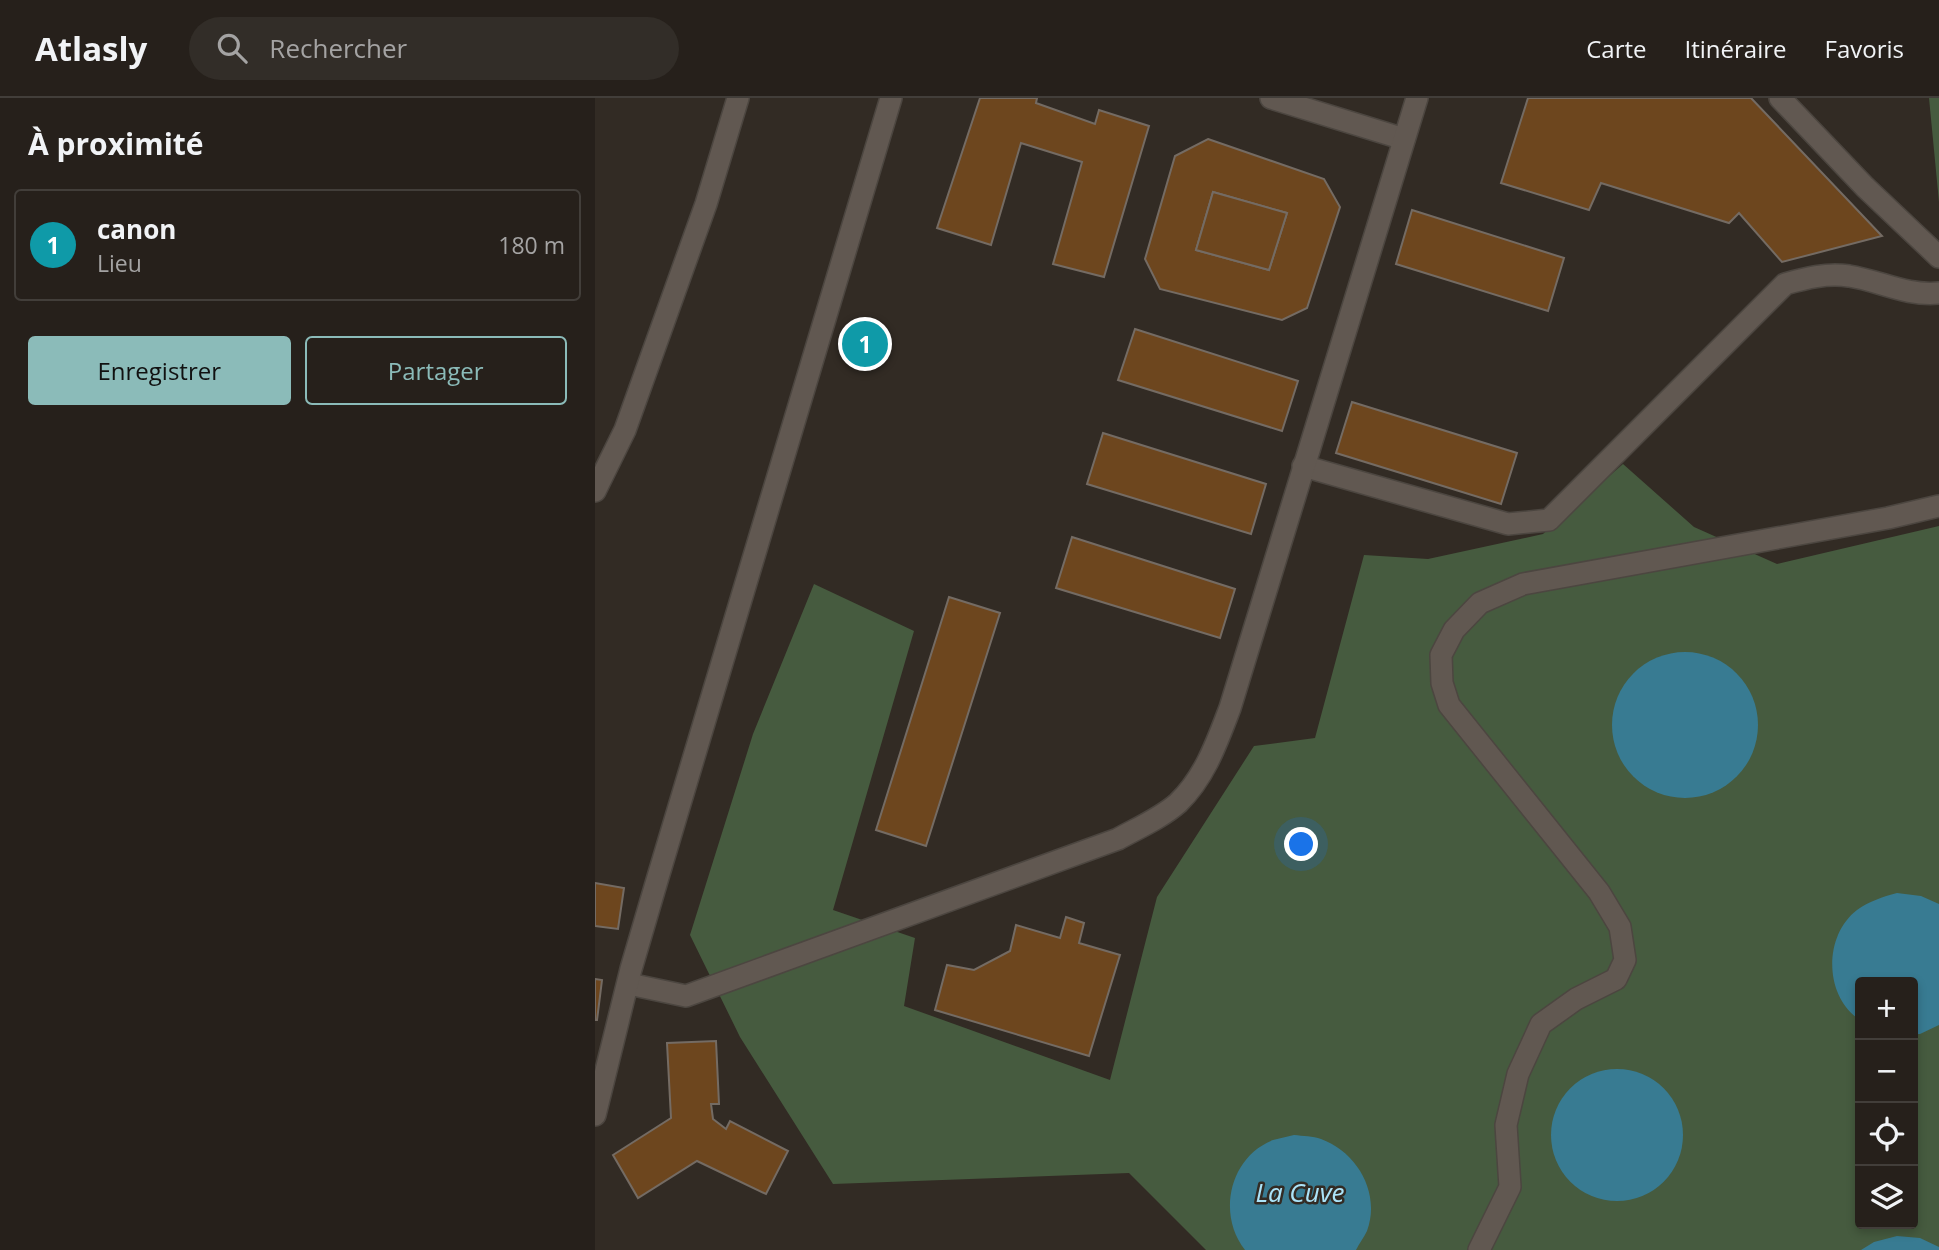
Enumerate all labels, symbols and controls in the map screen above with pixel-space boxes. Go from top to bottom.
search box [189,17,679,80]
text: Atlasly [35,26,147,71]
icon: search [213,29,251,67]
text: Rechercher [269,30,407,66]
text: Carte [1586,32,1647,65]
text: Itinéraire [1685,32,1787,65]
text: Favoris [1825,32,1904,65]
text: À proximité [28,123,204,164]
text: canon [97,211,176,247]
text: 1 [46,229,60,261]
text: 180 m [498,229,565,261]
text: Lieu [97,247,142,279]
pin: 1 [842,318,888,370]
button: Enregistrer [28,336,291,405]
button: Partager [305,336,567,405]
your location [1284,827,1318,861]
map controls [1855,977,1918,1229]
button: + [1855,977,1918,1040]
button: − [1855,1040,1918,1103]
button: locate [1855,1103,1918,1166]
button: layers [1855,1166,1918,1229]
water label: La Cuve [1255,1174,1345,1210]

